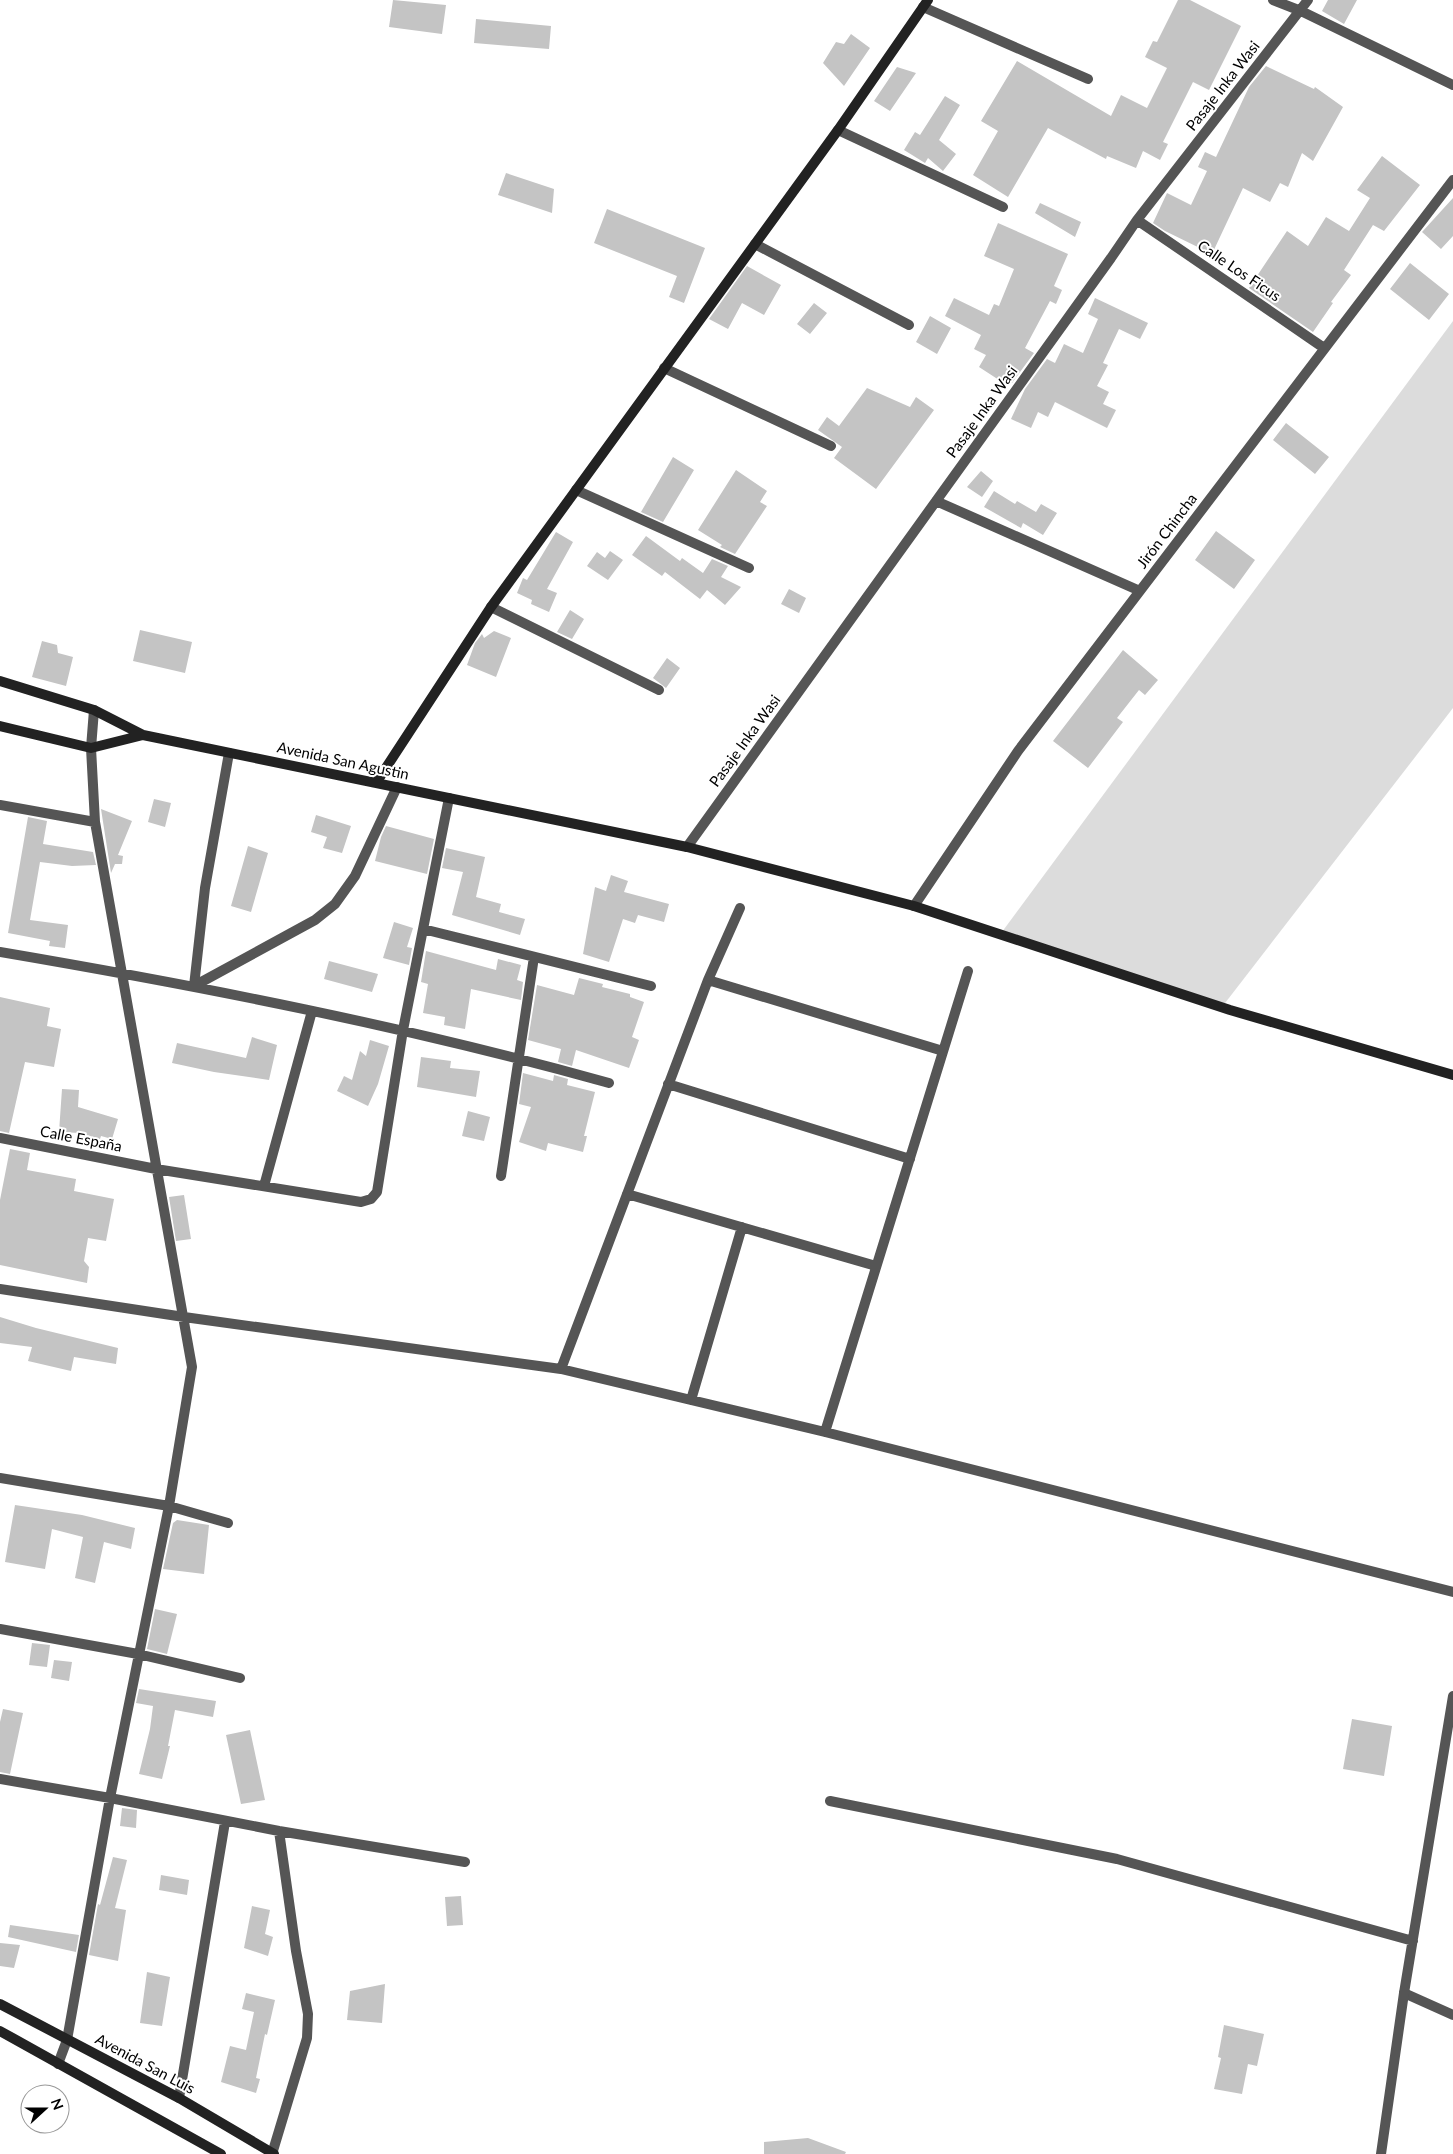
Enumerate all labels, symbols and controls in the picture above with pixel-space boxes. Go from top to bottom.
street label: Pasaje Inka Wasi [1182,37,1263,134]
street label: Calle Los Ficus [1195,236,1285,305]
street label: Pasaje Inka Wasi [942,362,1020,461]
street label: Jirón Chincha [1132,489,1200,571]
street label: Pasaje Inka Wasi [705,691,783,790]
street label: Avenida San Agustin [276,737,411,783]
street label: Calle España [39,1121,124,1155]
street label: Avenida San Luis [93,2029,198,2097]
north arrow [20,2084,70,2134]
text: N [48,2096,67,2112]

